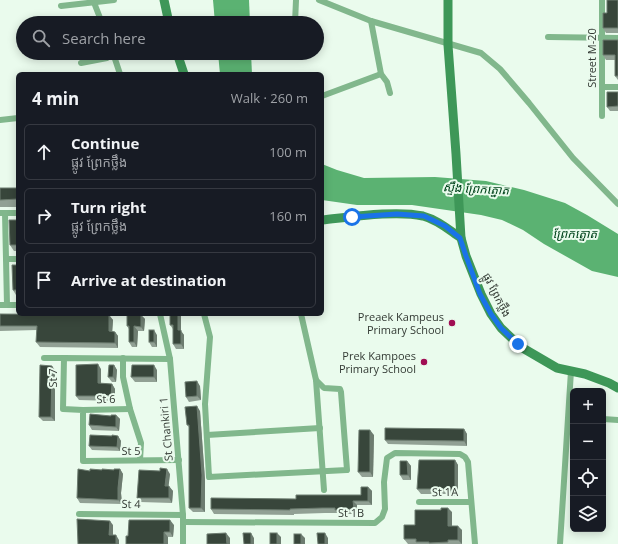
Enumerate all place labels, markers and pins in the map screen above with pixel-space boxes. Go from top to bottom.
place label: Preaek Kampeus Primary School [358,309,444,337]
marker: Preaek Kampeus Primary School [447,318,457,328]
place label: Prek Kampoes Primary School [339,348,416,376]
marker: Prek Kampoes Primary School [419,357,429,367]

